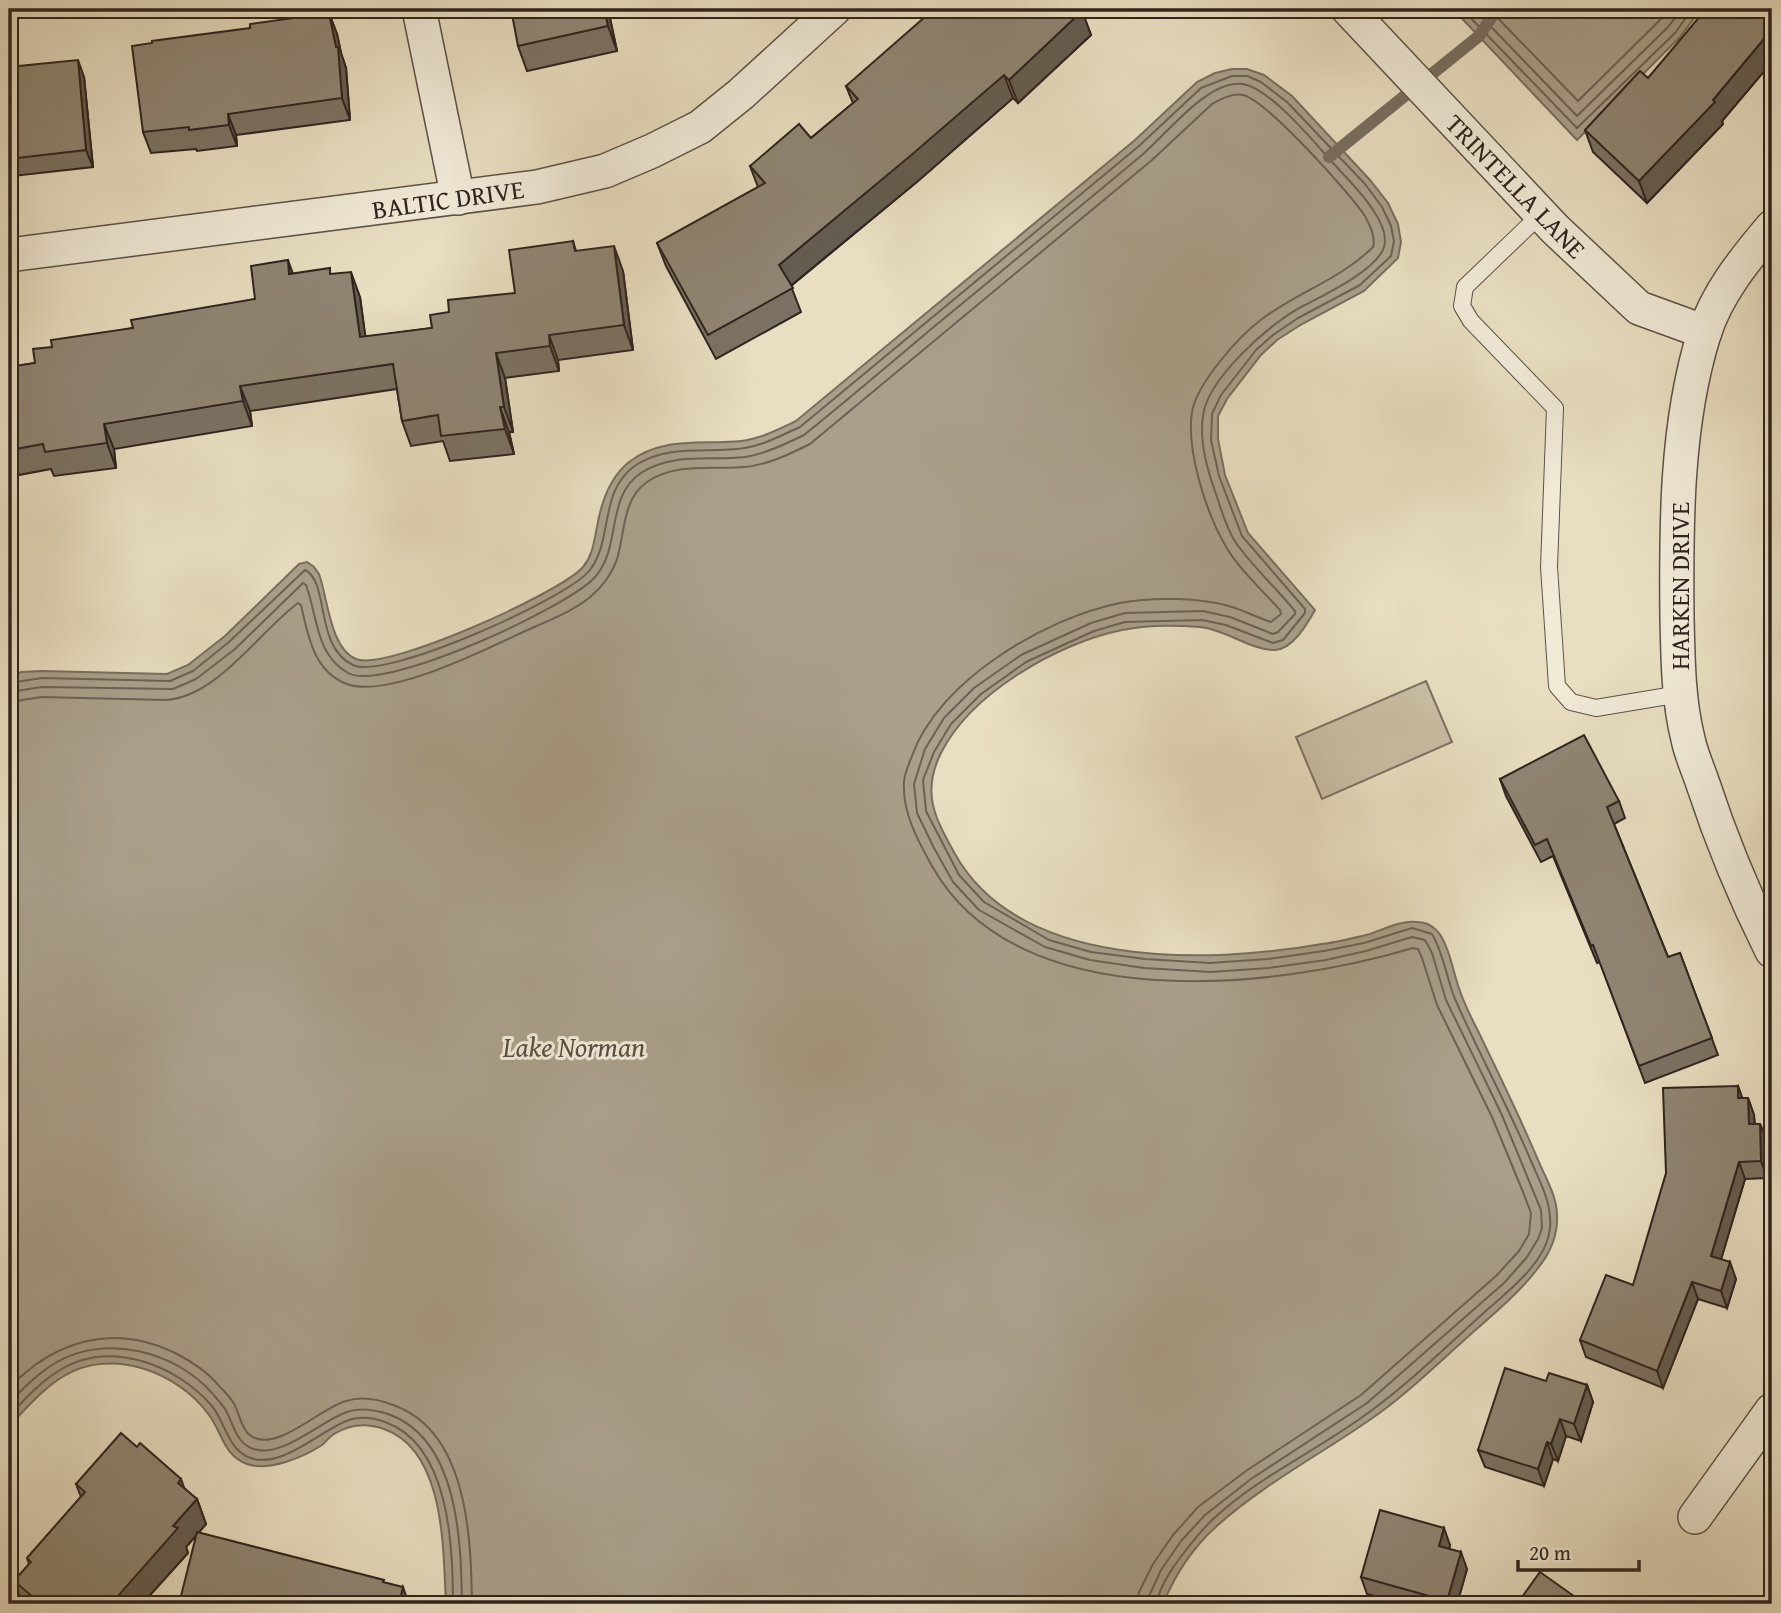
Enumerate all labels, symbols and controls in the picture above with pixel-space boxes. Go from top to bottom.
street label: TRINTELLA LANE [1437,105,1595,267]
street label: BALTIC DRIVE [370,169,526,229]
street label: HARKEN DRIVE [1660,502,1699,670]
water label: Lake Norman [502,1026,645,1067]
scale bar [1518,1529,1639,1573]
text: 20 m [1529,1537,1571,1568]

